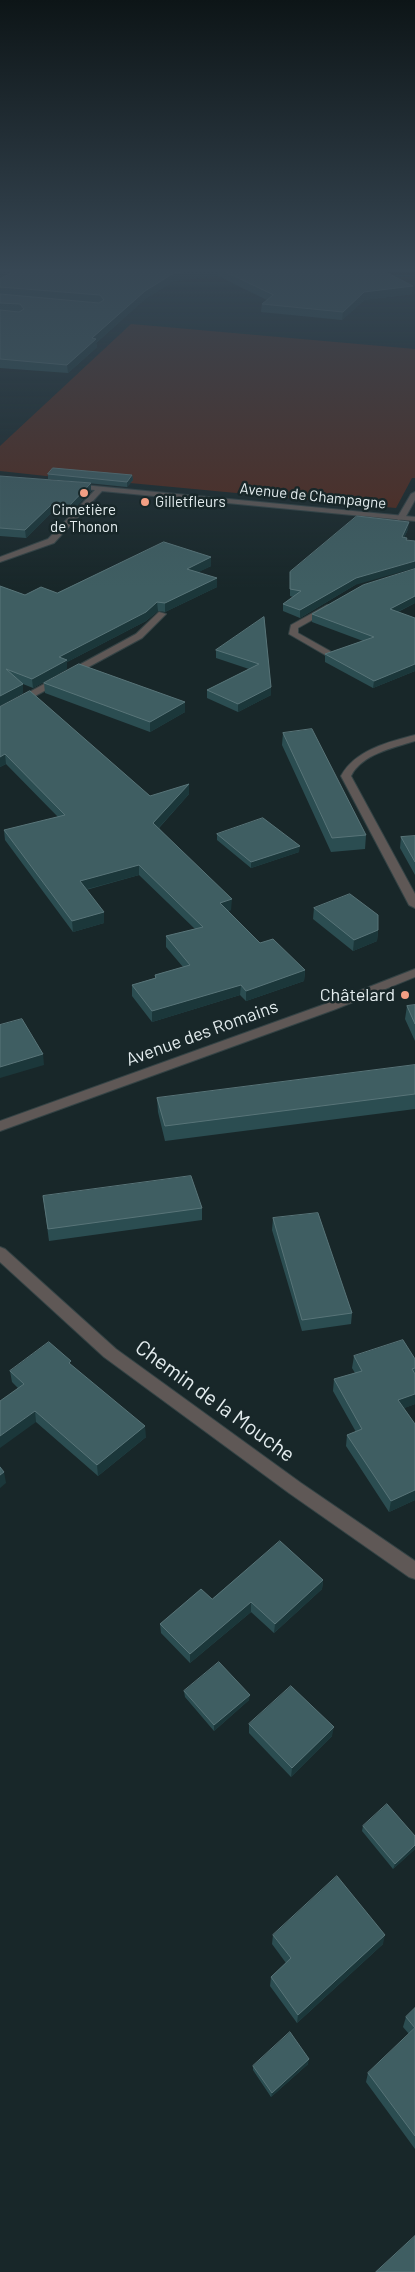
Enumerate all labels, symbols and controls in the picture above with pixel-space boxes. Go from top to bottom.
street label: Avenue de Champagne [239,479,387,513]
marker: Cimetière de Thonon [78,487,90,499]
place label: Gilletfleurs [155,493,226,511]
marker: Gilletfleurs [139,496,151,508]
place label: Cimetière de Thonon [50,501,118,536]
place label: Châtelard [320,984,395,1006]
marker: Châtelard [399,989,411,1001]
street label: Avenue des Romains [123,995,281,1071]
street label: Chemin de la Mouche [130,1335,300,1467]

